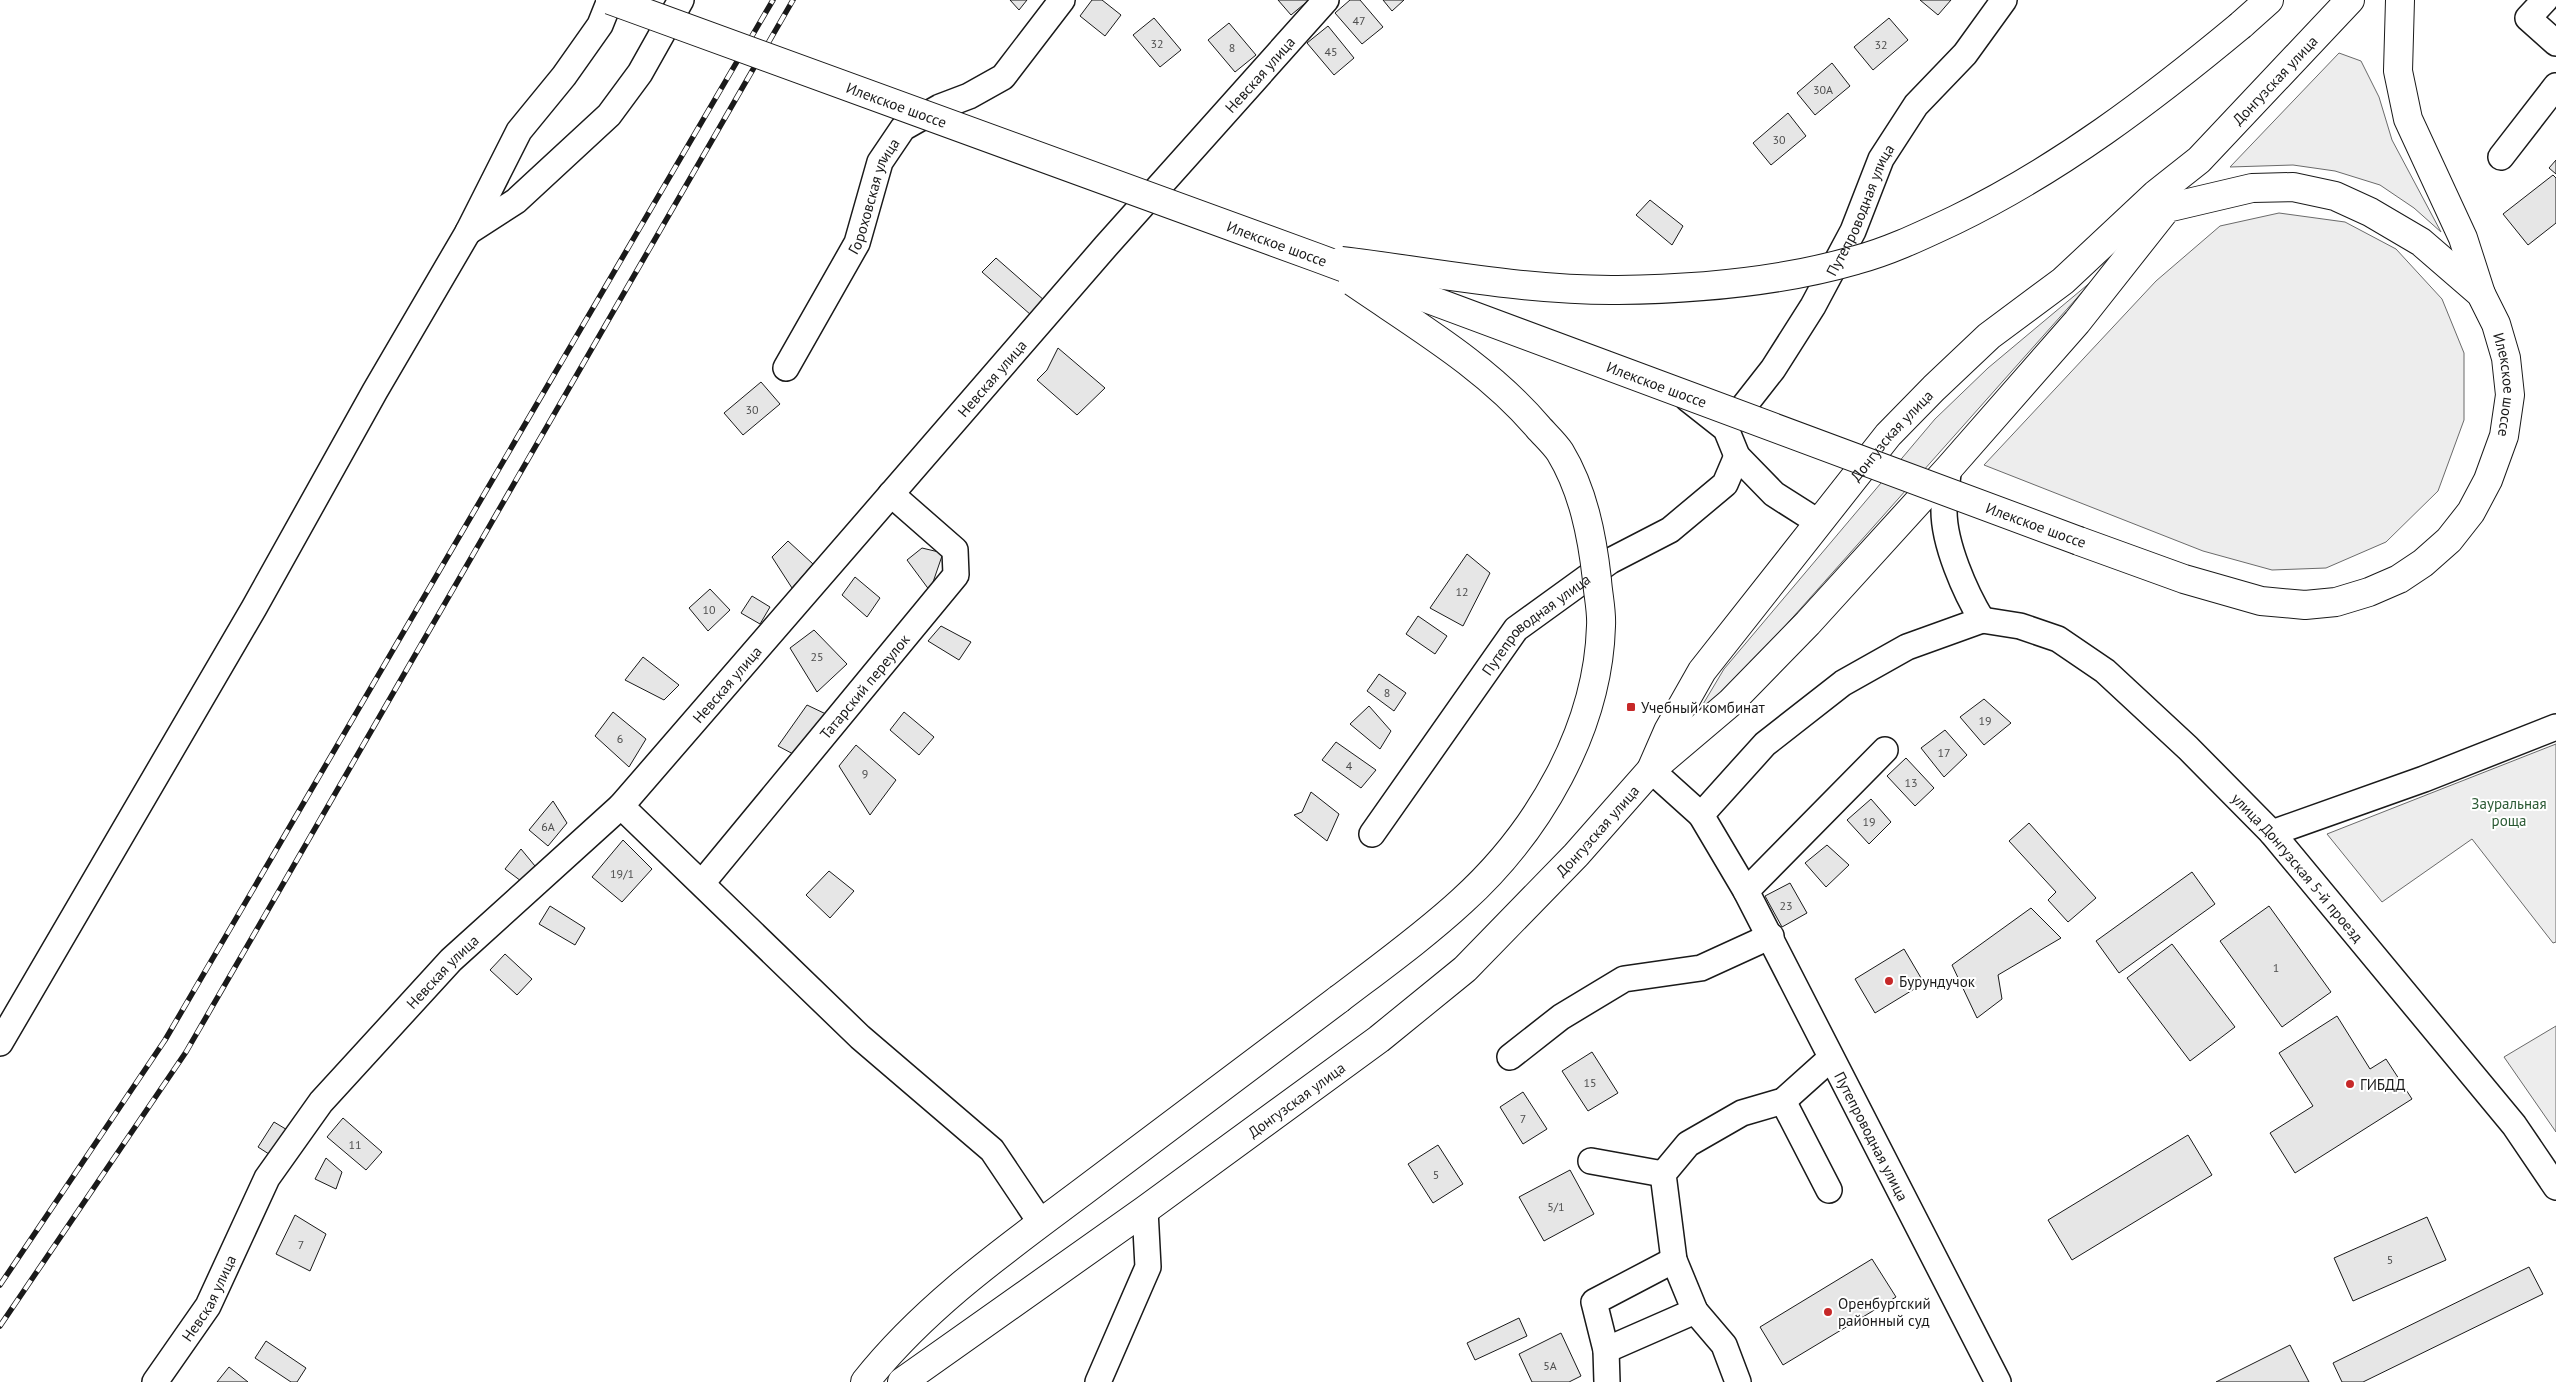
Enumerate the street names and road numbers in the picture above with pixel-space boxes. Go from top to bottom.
street label: Донгузская улица [2228,31,2321,128]
street label: Невская улица [1221,32,1299,116]
street label: Илекское шоссе [844,77,949,131]
street label: Гороховская улица [843,134,903,257]
street label: Путепроводная улица [1821,140,1898,279]
street label: Илекское шоссе [1224,216,1330,270]
street label: Илекское шоссе [2489,330,2520,438]
street label: Невская улица [953,335,1030,420]
street label: Илекское шоссе [1604,357,1710,411]
street label: Донгузская улица [1846,386,1937,485]
street label: Илекское шоссе [1983,498,2089,552]
street label: Путепроводная улица [1477,569,1594,679]
street label: Татарский переулок [815,629,914,743]
street label: Невская улица [688,642,765,727]
street label: Донгузская улица [1551,781,1643,880]
street label: улица Донгузская 5-й проезд [2228,789,2368,946]
street label: Невская улица [402,930,482,1012]
street label: Донгузская улица [1244,1058,1349,1141]
street label: Путепроводная улица [1831,1068,1913,1204]
street label: Невская улица [177,1252,240,1345]

